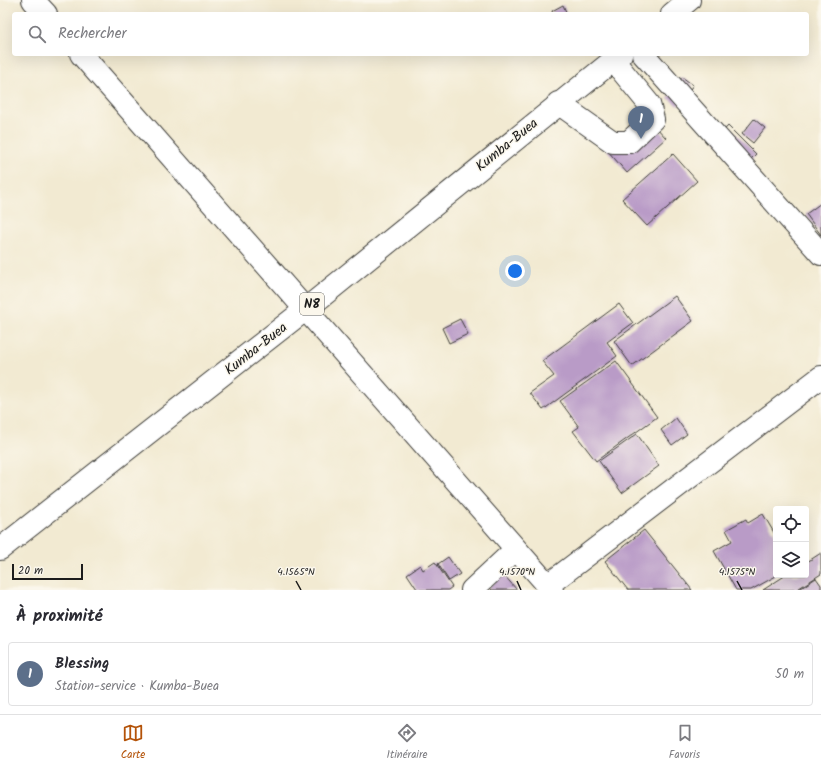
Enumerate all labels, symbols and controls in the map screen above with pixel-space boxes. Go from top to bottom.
search box [12,12,809,56]
text: Rechercher [58,22,126,46]
icon: search [26,23,48,45]
pin: 1 [628,106,654,139]
street label: Kumba-Buea [471,113,543,177]
your location [505,261,525,281]
road number: N8 [300,293,324,315]
street label: Kumba-Buea [220,317,292,381]
map controls [773,506,809,578]
button: locate [773,506,809,542]
button: layers [773,542,809,578]
scale bar [12,562,83,581]
text: 20 m [18,562,43,580]
text: 4.1565°N [277,564,315,580]
text: 4.1570°N [499,564,535,580]
text: 4.1575°N [719,564,755,580]
text: À proximité [16,603,103,630]
text: Blessing [55,652,109,676]
text: 1 [28,664,32,685]
text: 50 m [775,664,804,685]
text: Station-service · Kumba-Buea [55,676,219,697]
tab: Carte [121,722,145,764]
tab: Itinéraire [387,722,428,764]
tab: Favoris [669,722,700,764]

